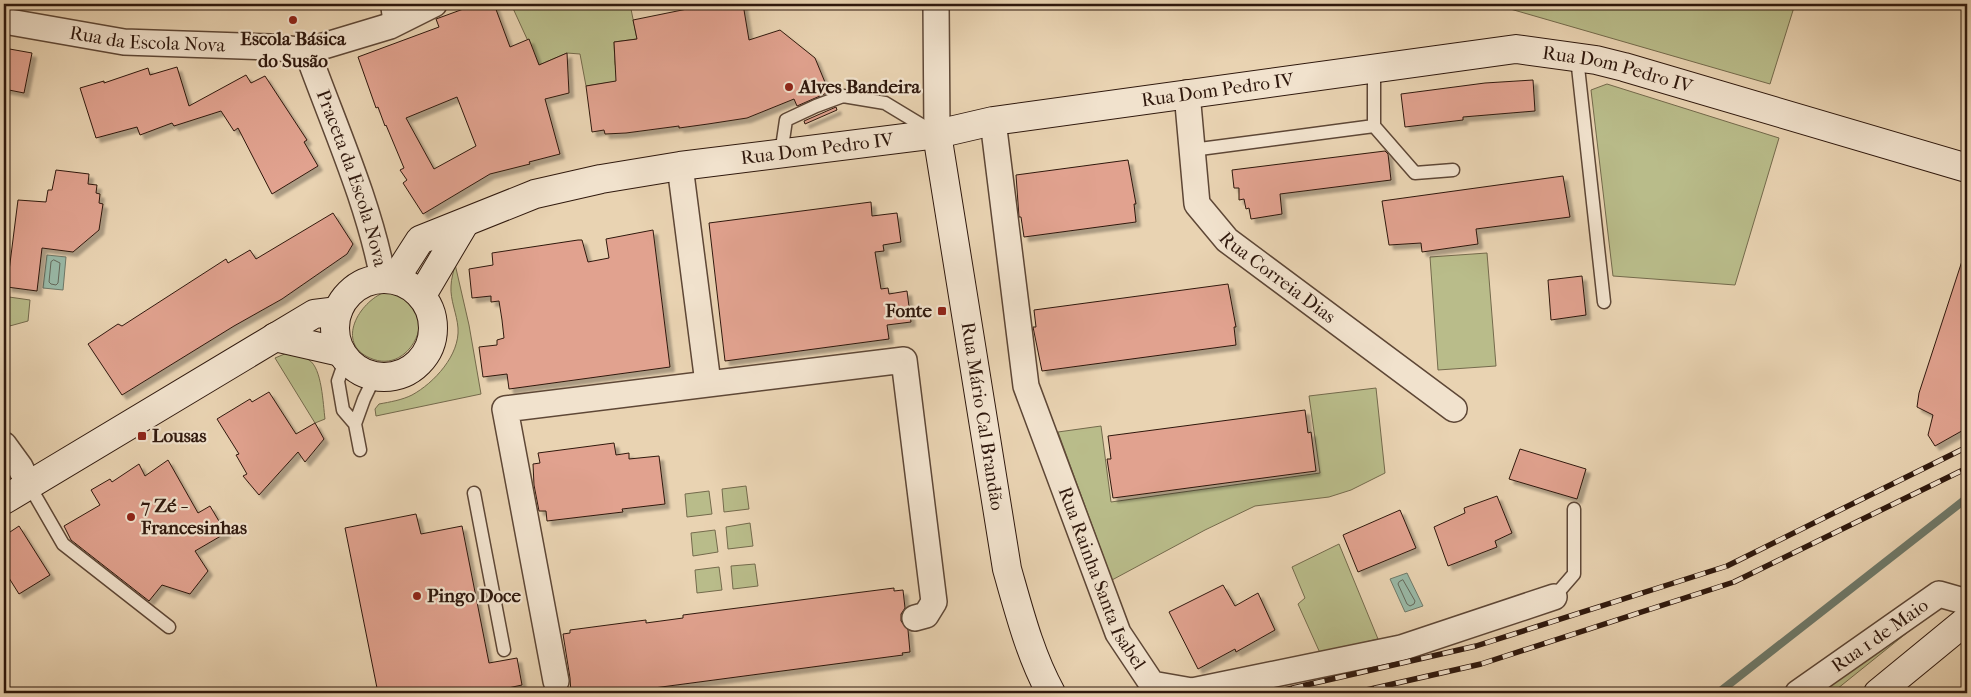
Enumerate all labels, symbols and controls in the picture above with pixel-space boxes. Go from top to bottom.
marker: Escola Básica do Susão [287,14,299,26]
street label: Rua da Escola Nova [68,22,226,56]
place label: Escola Básica do Susão [240,28,347,72]
street label: Rua Dom Pedro IV [1541,42,1696,98]
street label: Rua Dom Pedro IV [1140,69,1296,111]
place label: Alves Bandeira [798,76,921,98]
marker: Alves Bandeira [783,81,795,93]
street label: Praceta da Escola Nova [312,87,391,269]
street label: Rua Dom Pedro IV [740,128,895,169]
street label: Rua Correia Dias [1214,228,1340,328]
place label: Fonte [884,300,933,322]
marker: Fonte [936,305,948,317]
street label: Rua Mário Cal Brandão [956,321,1008,513]
place label: Lousas [152,425,207,447]
marker: Lousas [136,430,148,442]
street label: Rua Rainha Santa Isabel [1054,484,1150,674]
place label: 7 Zé - Francesinhas [140,495,247,539]
marker: 7 Zé - Francesinhas [125,511,137,523]
place label: Pingo Doce [427,585,521,607]
marker: Pingo Doce [411,590,423,602]
street label: Rua 1 de Maio [1827,594,1933,677]

